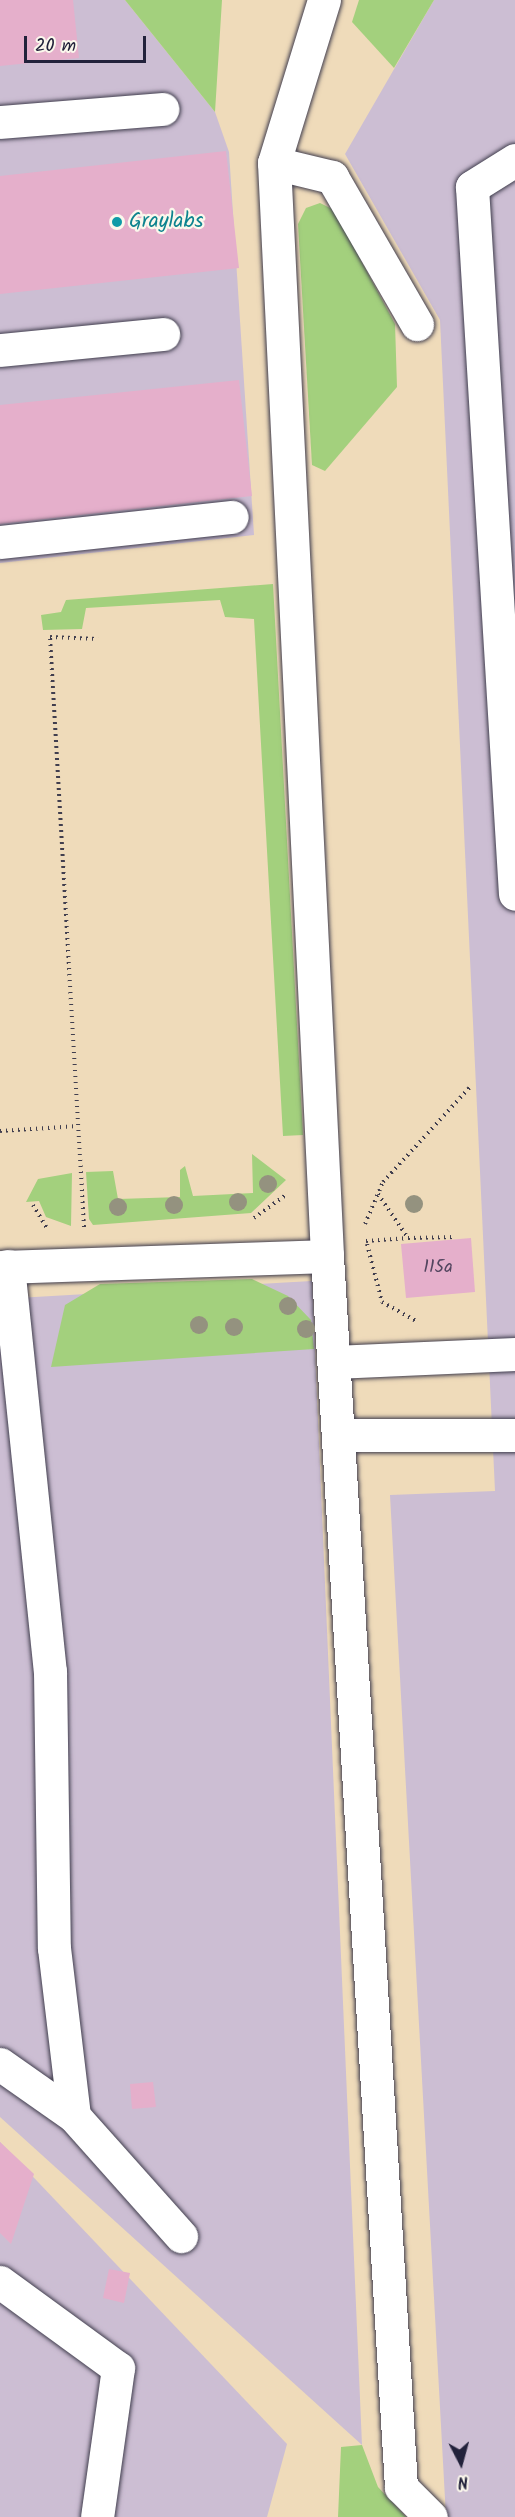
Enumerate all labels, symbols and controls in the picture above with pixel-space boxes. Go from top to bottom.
scale bar [27,24,148,62]
text: 20 m [35,32,76,61]
place label: Graylabs [129,209,203,235]
marker: Graylabs [110,215,124,229]
house number: 115a [423,1257,453,1279]
north arrow [431,2433,491,2493]
text: N [457,2468,469,2494]

